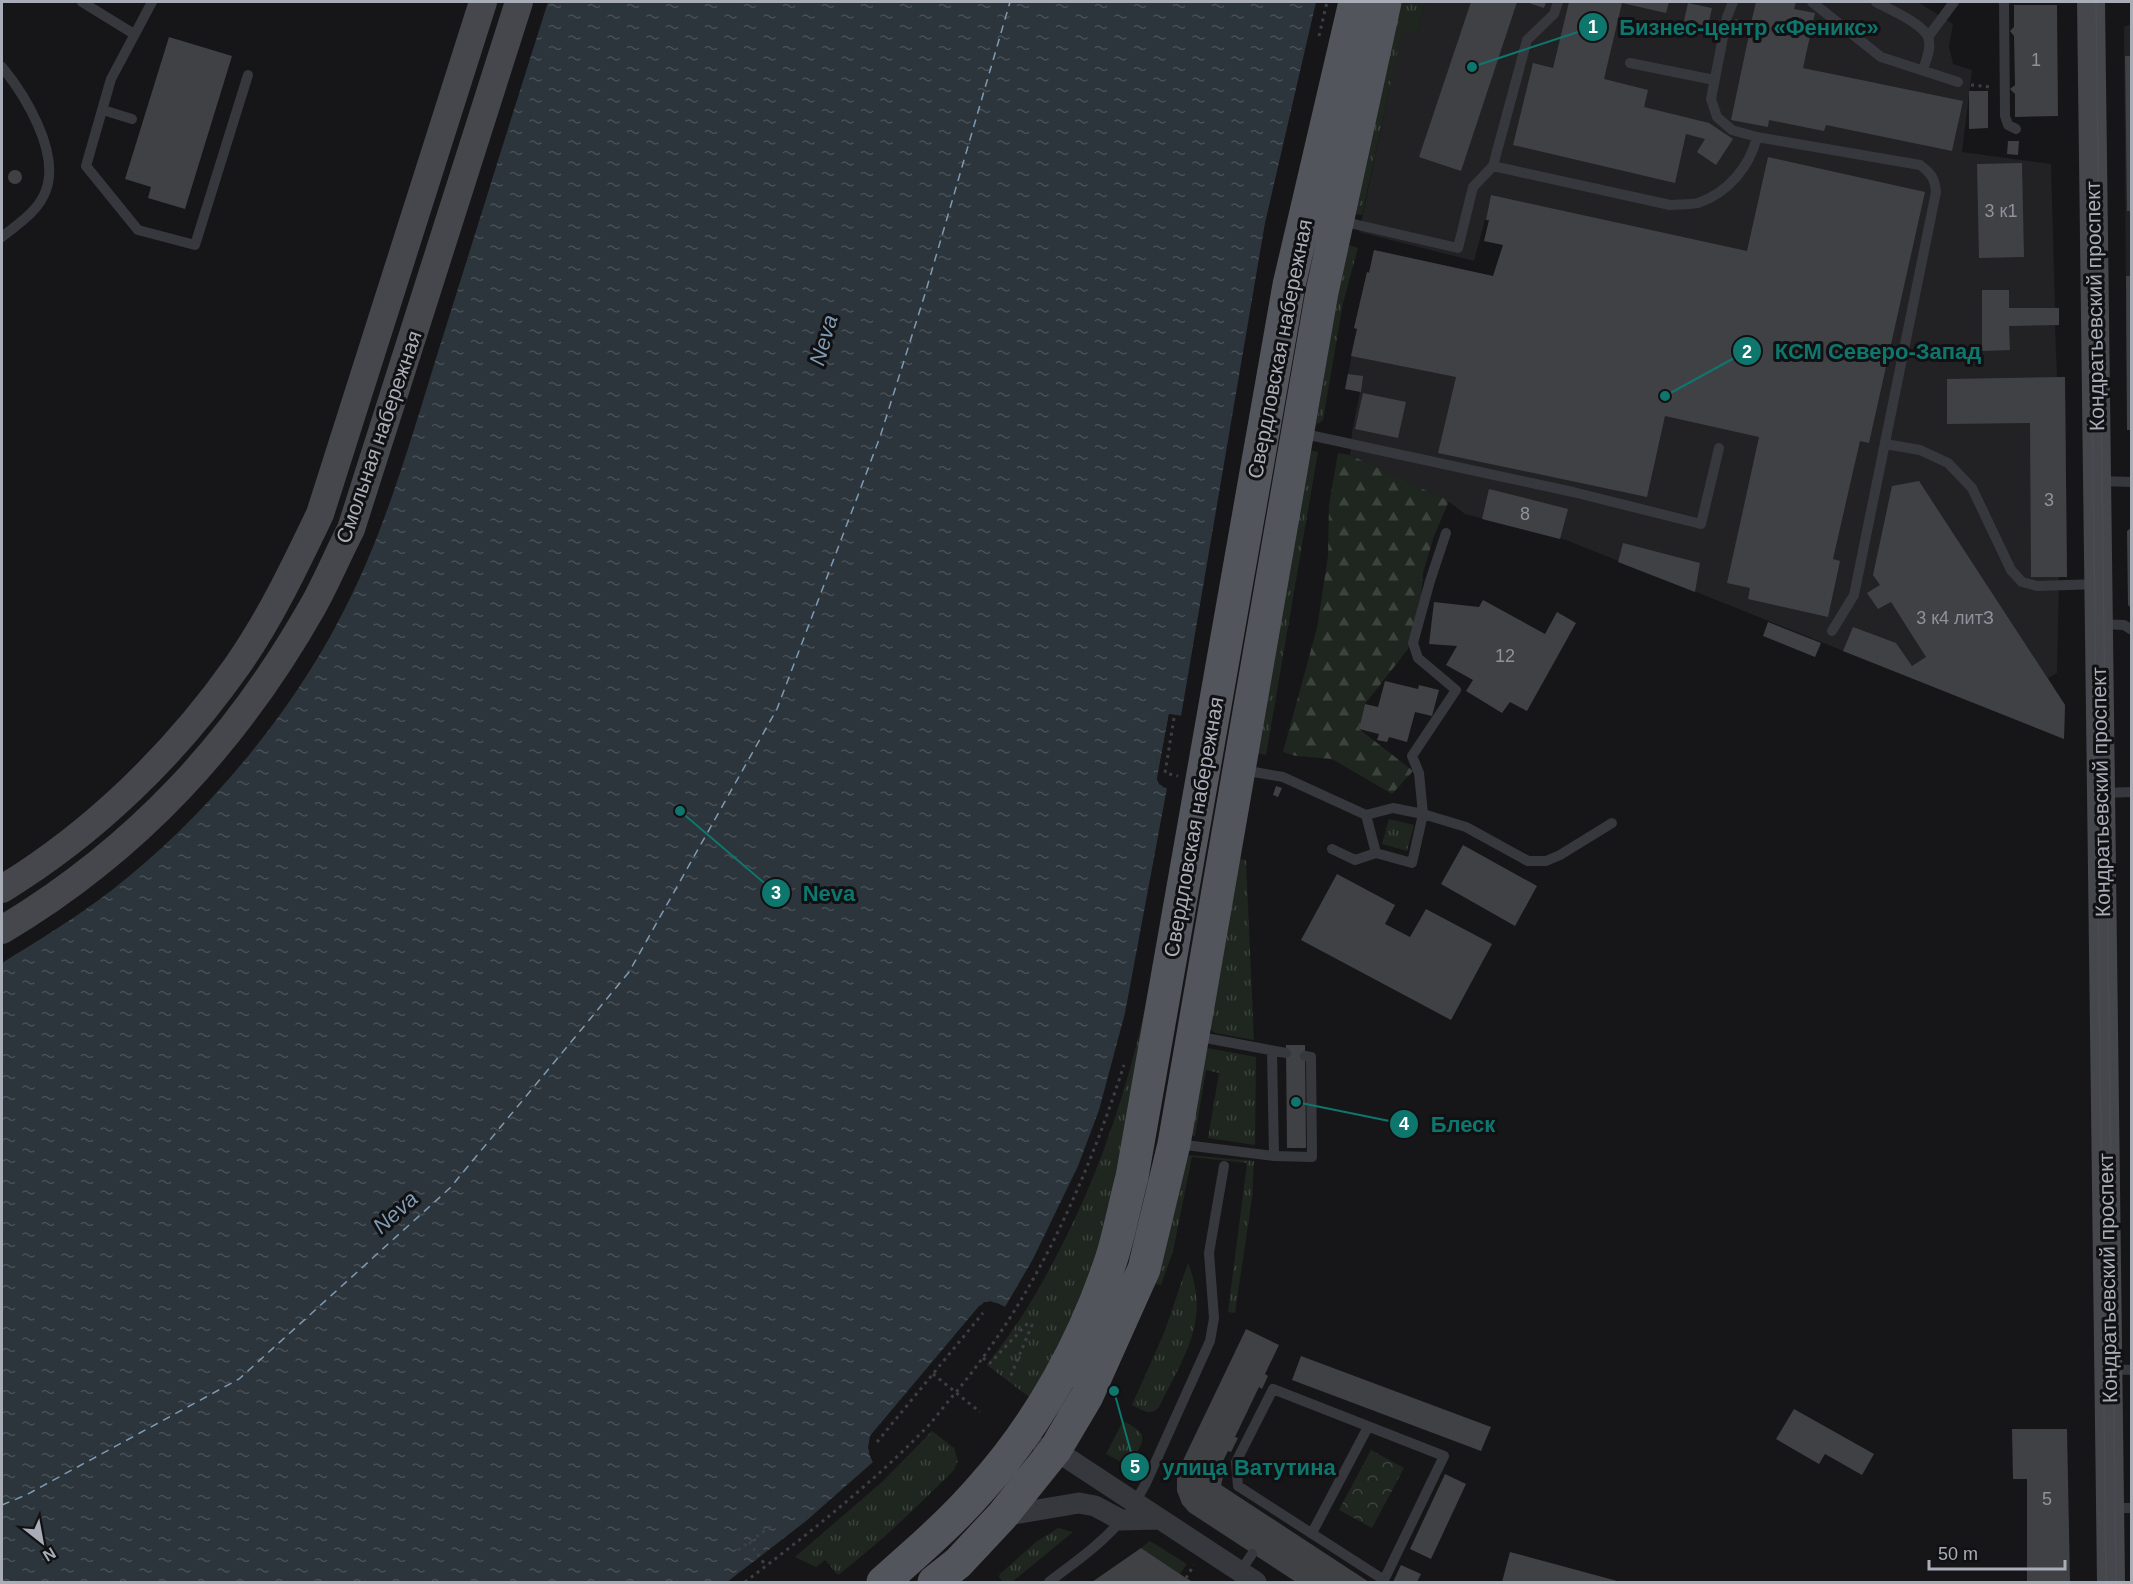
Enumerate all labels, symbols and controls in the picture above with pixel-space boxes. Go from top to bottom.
callout: Бизнес-центр «Феникс» [1578,7,1891,47]
text: Бизнес-центр «Феникс» [1619,15,1879,40]
text: 1 [1588,17,1598,37]
house number: 1 [2031,50,2041,70]
street label: Кондратьевский проспект [2081,180,2108,431]
house number: 3 к1 [1985,201,2017,221]
street label: Свердловская набережная [1243,217,1316,481]
water label: Neva [804,312,843,368]
street label: Смольная набережная [331,328,426,546]
callout: КСМ Северо-Запад [1732,331,1993,371]
text: КСМ Северо-Запад [1775,339,1981,364]
text: 2 [1742,342,1752,362]
house number: 3 [2044,490,2054,510]
house number: 8 [1520,504,1530,524]
house number: 3 к4 литЗ [1916,608,1994,628]
house number: 12 [1495,646,1515,666]
street label: Кондратьевский проспект [2087,666,2114,917]
street label: Свердловская набережная [1159,695,1228,959]
callout: Neva [761,873,867,913]
text: Neva [803,881,856,906]
text: 3 [771,883,781,903]
callout: Блеск [1389,1104,1508,1144]
text: Блеск [1431,1112,1496,1137]
text: 4 [1399,1114,1409,1134]
street label: Кондратьевский проспект [2094,1152,2121,1403]
water label: Neva [368,1186,423,1239]
callout: улица Ватутина [1120,1447,1347,1487]
text: улица Ватутина [1162,1455,1336,1480]
text: 5 [1130,1457,1140,1477]
house number: 5 [2042,1489,2052,1509]
north arrow [12,1512,72,1572]
scale bar [1929,1533,2066,1571]
text: N [40,1544,59,1565]
text: 50 m [1938,1544,1978,1564]

